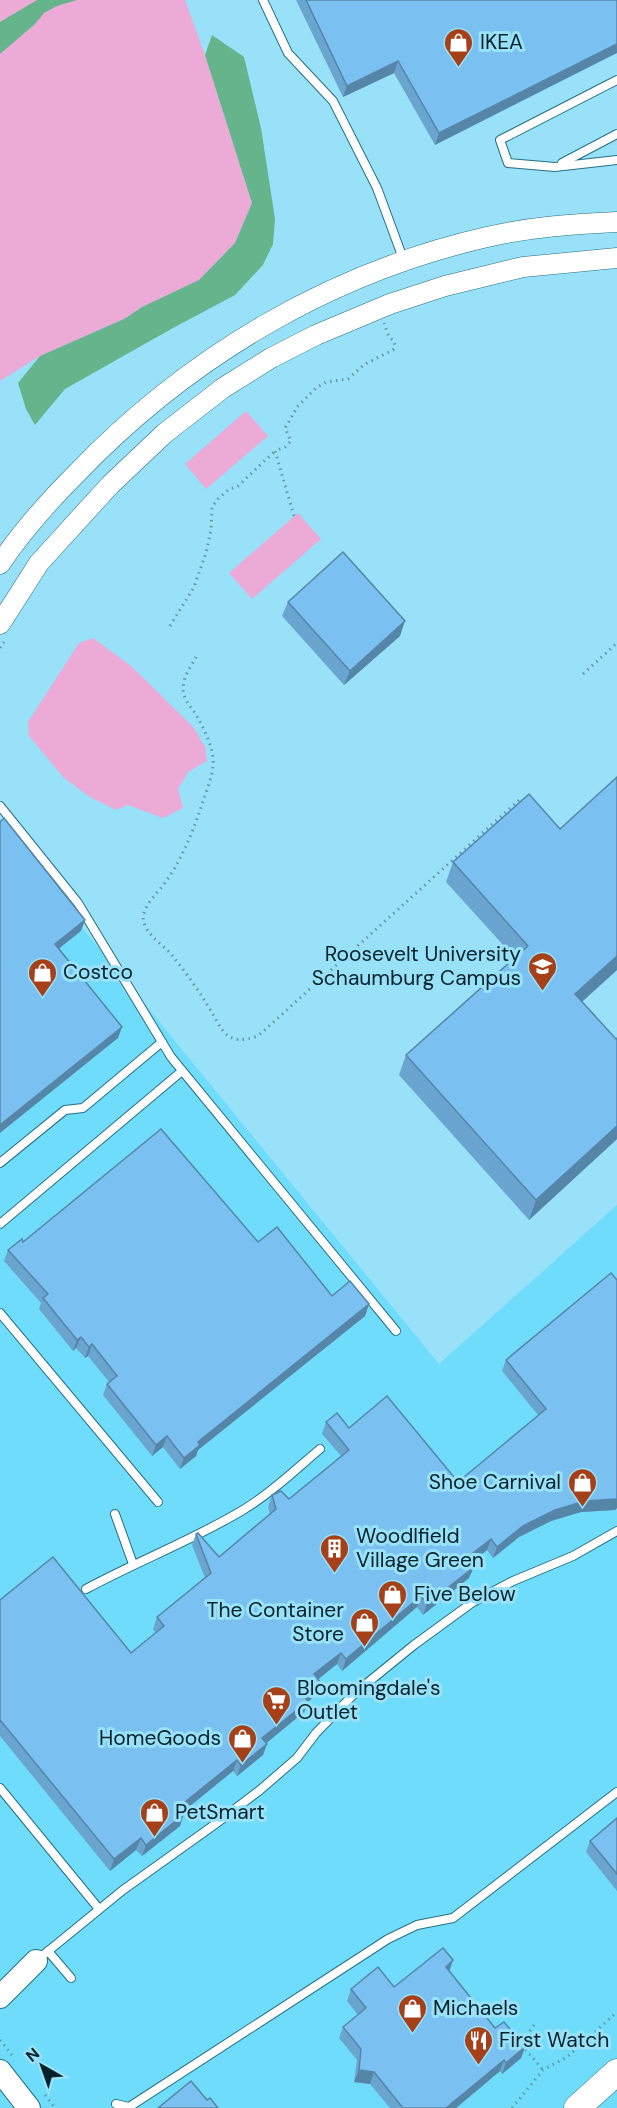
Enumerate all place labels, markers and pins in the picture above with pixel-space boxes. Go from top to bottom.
shop icon: IKEA [443,26,475,68]
place label: IKEA [480,28,523,56]
place label: Roosevelt University Schaumburg Campus [312,940,521,992]
school or university icon: Roosevelt University Schaumburg Campus [526,950,558,992]
shop icon: Costco [26,956,58,998]
place label: Costco [63,958,133,986]
shop icon: Shoe Carnival [566,1466,598,1508]
place label: Shoe Carnival [429,1468,561,1496]
place label: Woodlfield Village Green [356,1522,484,1574]
building icon: Woodlfield Village Green [319,1532,351,1574]
shop icon: Five Below [377,1578,409,1620]
place label: Five Below [414,1580,516,1608]
place label: The Container Store [207,1596,344,1648]
shop icon: The Container Store [349,1606,381,1648]
place label: Bloomingdale's Outlet [297,1674,441,1726]
supermarket icon: Bloomingdale's Outlet [260,1684,292,1726]
shop icon: HomeGoods [226,1722,258,1764]
place label: HomeGoods [99,1724,221,1752]
shop icon: PetSmart [138,1796,170,1838]
place label: PetSmart [175,1798,265,1826]
shop icon: Michaels [396,1992,428,2034]
place label: Michaels [433,1994,518,2022]
restaurant icon: First Watch [462,2024,494,2066]
place label: First Watch [499,2026,609,2054]

